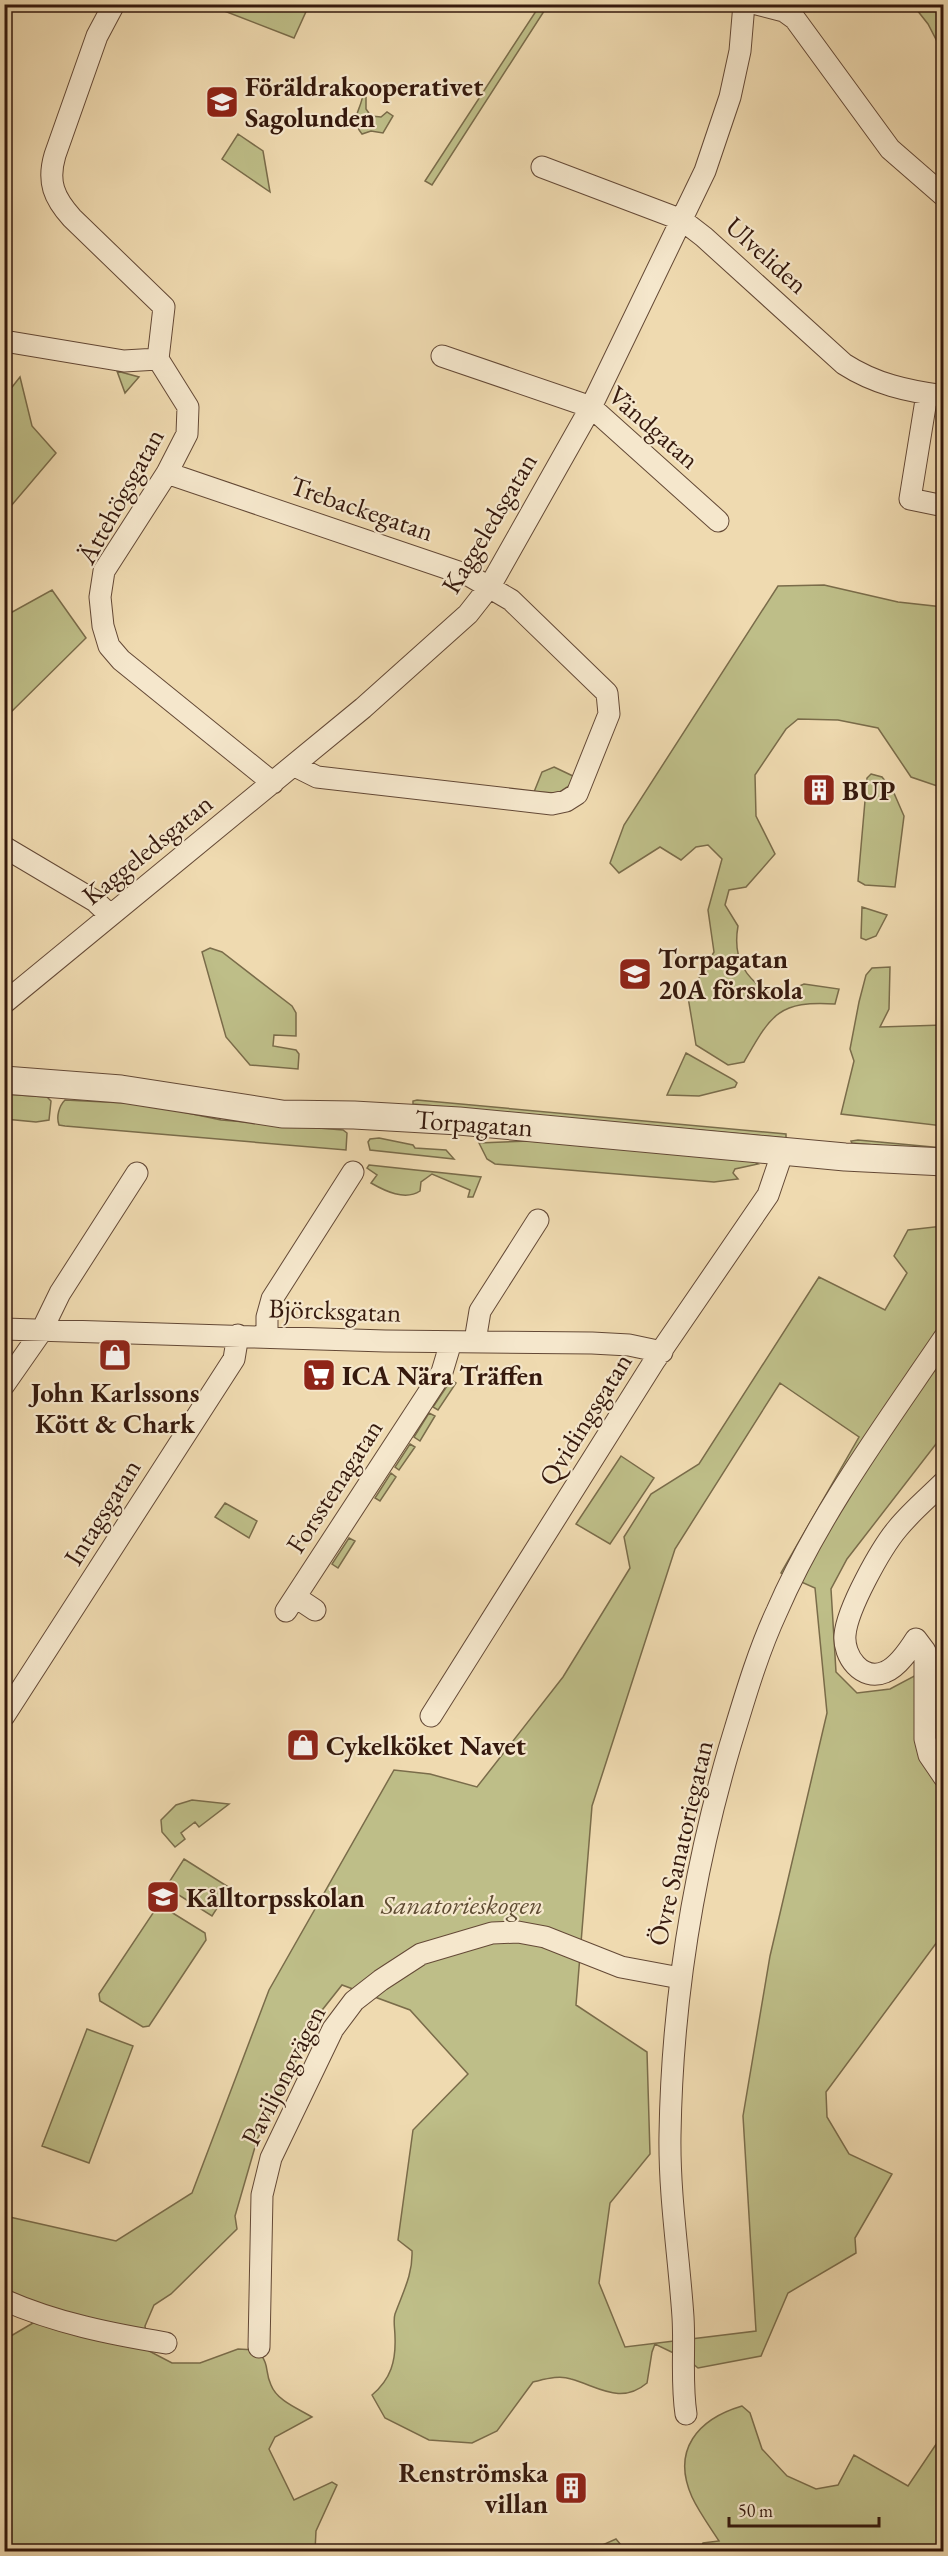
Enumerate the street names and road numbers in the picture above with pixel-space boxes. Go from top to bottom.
street label: Ulveliden [718,209,816,301]
street label: Vändgatan [601,378,707,476]
street label: Ättehögsgatan [68,422,172,571]
street label: Kaggeledsgatan [433,446,545,600]
street label: Trebackegatan [286,467,438,549]
street label: Kaggeledsgatan [74,786,220,912]
street label: Torpagatan [414,1101,534,1145]
street label: Björcksgatan [268,1290,402,1330]
street label: Qvidingsgatan [530,1346,640,1492]
street label: Forsstenagatan [278,1412,390,1560]
street label: Intagsgatan [56,1452,148,1572]
street label: Övre Sanatoriegatan [639,1737,721,1949]
street label: Paviljongvägen [233,1999,333,2151]

